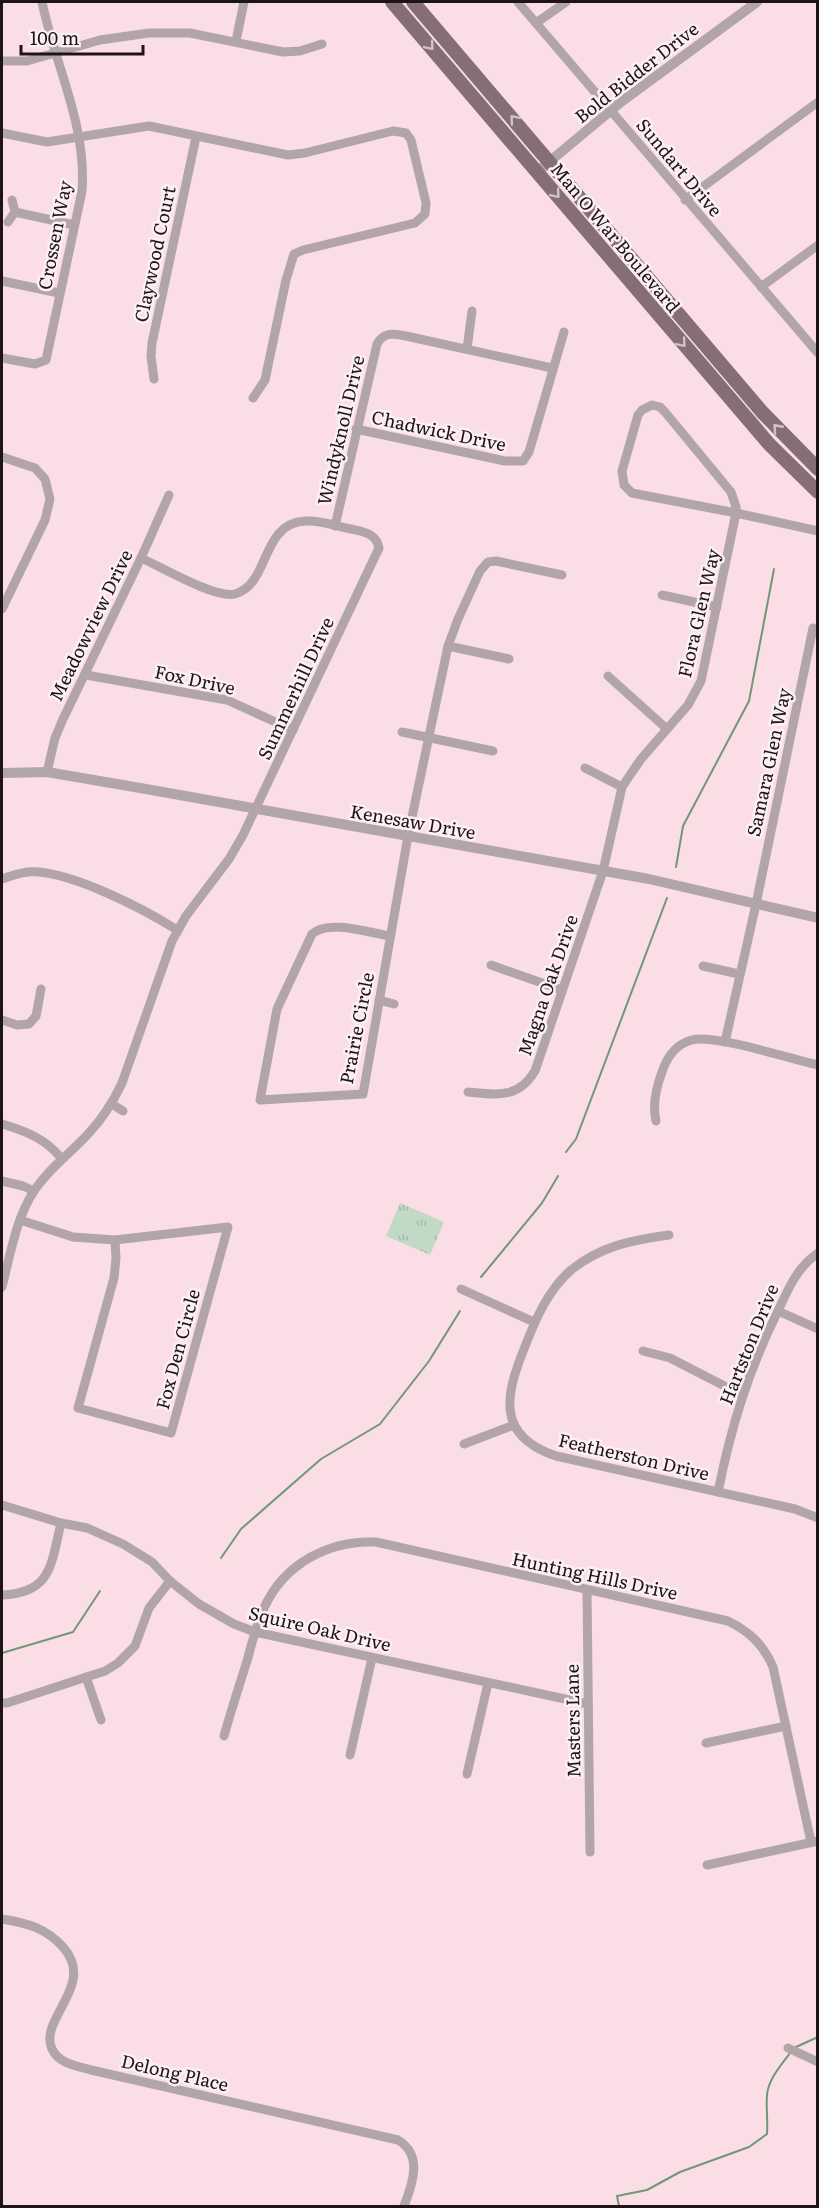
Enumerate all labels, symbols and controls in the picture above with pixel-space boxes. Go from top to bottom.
street label: Bold Bidder Drive [568,15,704,129]
scale bar [21,18,142,56]
text: 100 m [30,24,79,51]
one-way arrow [423,39,434,50]
street label: Sundart Drive [631,112,729,222]
one-way arrow [510,115,521,126]
street label: Man O War Boulevard [545,156,687,318]
street label: Crossen Way [30,178,78,292]
street label: Claywood Court [126,183,182,325]
one-way arrow [549,187,560,198]
one-way arrow [675,336,686,347]
street label: Windyknoll Drive [310,352,370,508]
street label: Chadwick Drive [369,403,509,457]
one-way arrow [773,424,784,434]
street label: Meadowview Drive [42,545,138,705]
street label: Flora Glen Way [670,545,726,680]
street label: Summerhill Drive [250,612,340,764]
street label: Fox Drive [152,657,238,701]
street label: Samara Glen Way [739,685,797,839]
street label: Kenesaw Drive [348,797,478,845]
street label: Magna Oak Drive [510,911,584,1059]
street label: Prairie Circle [332,970,380,1086]
street label: Hartston Drive [711,1279,785,1409]
street label: Fox Den Circle [148,1286,206,1412]
street label: Featherston Drive [556,1426,712,1486]
street label: Hunting Hills Drive [510,1544,680,1606]
street label: Squire Oak Drive [246,1599,394,1657]
street label: Masters Lane [558,1664,586,1778]
street label: Delong Place [119,2047,231,2097]

